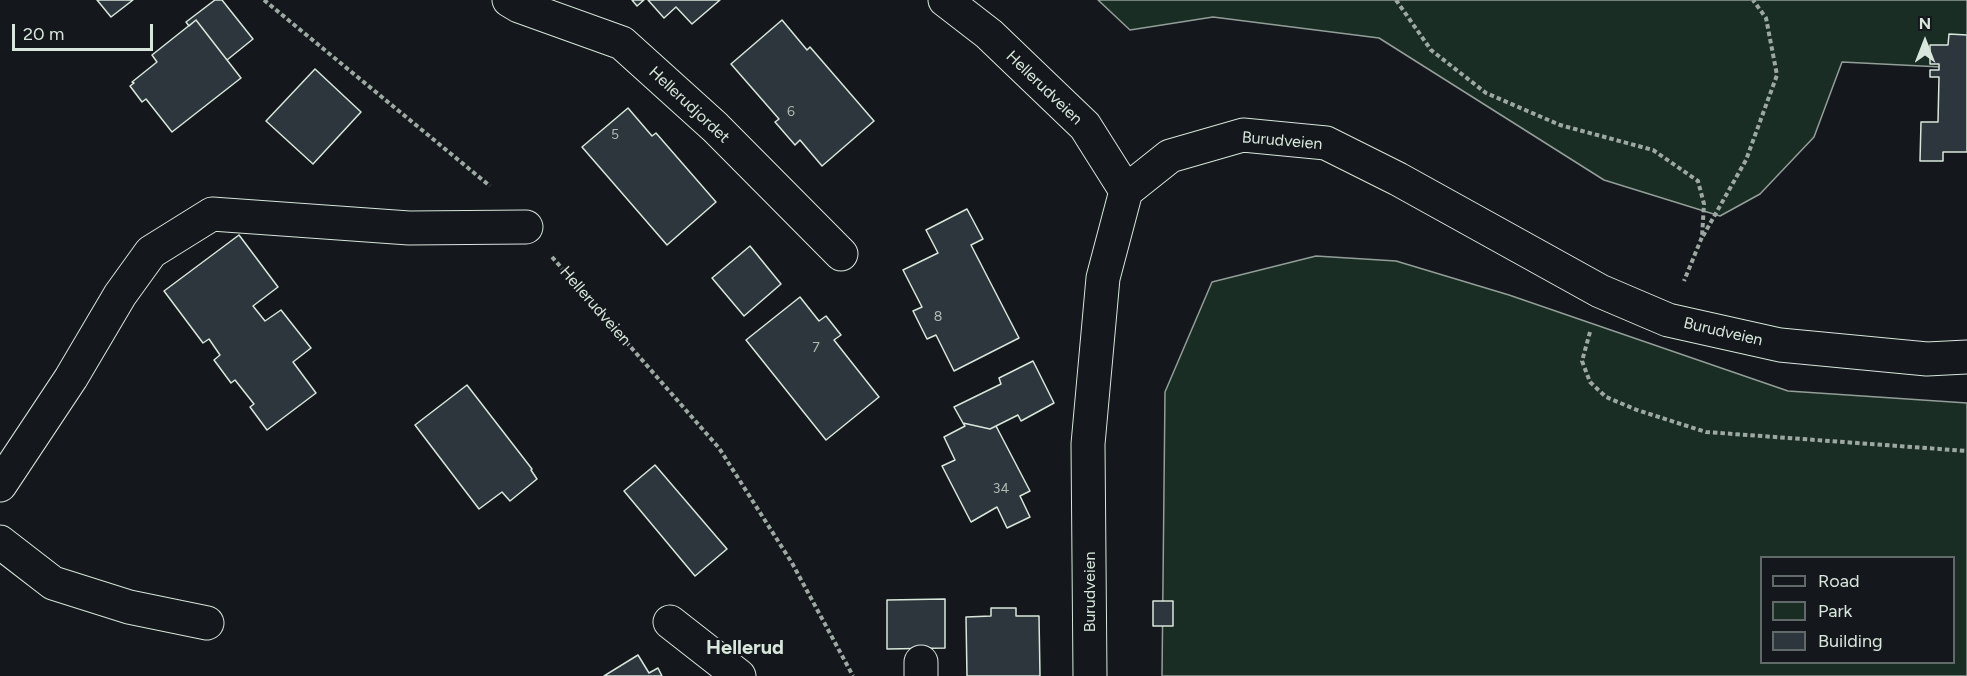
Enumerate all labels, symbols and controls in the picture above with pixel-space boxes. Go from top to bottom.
scale bar [15,12,156,50]
north arrow [1895,12,1955,72]
text: N [1919,14,1931,33]
text: 20 m [23,23,64,45]
street label: Hellerudveien [1002,47,1086,129]
street label: Hellerudjordet [645,63,733,147]
house number: 6 [787,104,795,120]
house number: 5 [611,127,619,143]
street label: Burudveien [1241,128,1323,154]
street label: Hellerudveien [555,263,635,349]
house number: 8 [934,309,942,325]
street label: Burudveien [1682,314,1764,350]
house number: 7 [812,340,820,356]
house number: 34 [993,481,1009,497]
street label: Burudveien [1080,552,1100,632]
legend [1760,556,1955,664]
text: Road [1818,570,1859,592]
text: Park [1818,600,1852,622]
text: Building [1818,630,1883,652]
district label: Hellerud [706,636,784,660]

